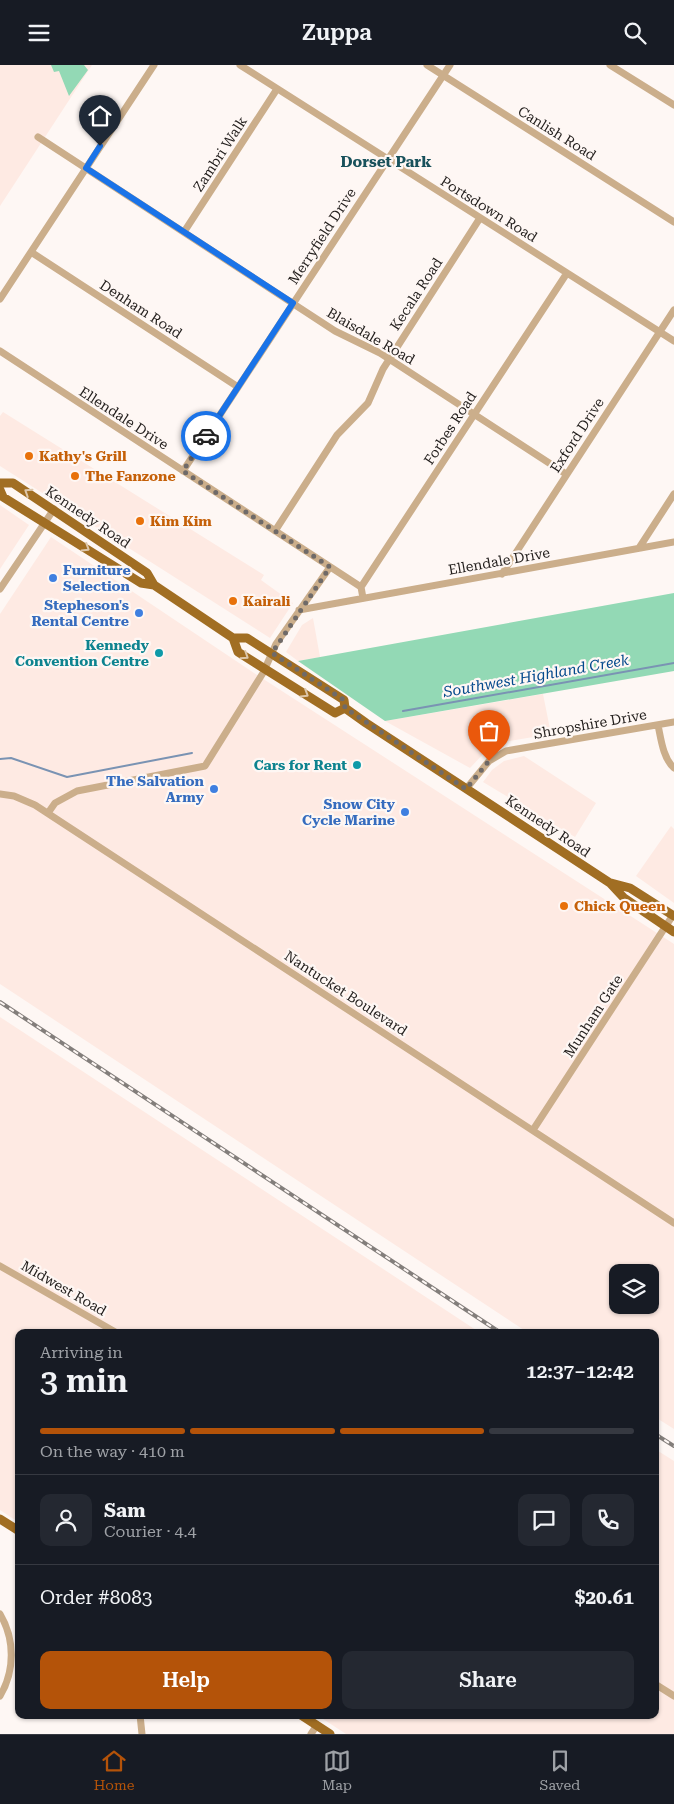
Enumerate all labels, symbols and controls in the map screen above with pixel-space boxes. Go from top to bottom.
icon: menu [25,19,53,47]
icon: search [621,19,649,47]
text: Zuppa [302,20,372,45]
pin [79,95,121,146]
icon: home [86,102,114,130]
street label: Canlish Road [515,103,599,163]
street label: Zambri Walk [190,113,250,195]
district label: Dorset Park [340,153,432,171]
street label: Portsdown Road [438,173,540,245]
street label: Merryfield Drive [285,185,359,287]
street label: Kecala Road [387,255,445,333]
street label: Denham Road [97,276,185,342]
street label: Blaisdale Road [324,304,418,368]
street label: Ellendale Drive [76,383,172,453]
street label: Forbes Road [421,389,479,467]
street label: Exford Drive [547,394,607,475]
courier [181,411,231,461]
icon: car [192,422,220,450]
place label: Kathy's Grill [39,448,127,464]
marker: Kathy's Grill [23,450,35,462]
place label: The Fanzone [85,468,176,484]
marker: The Fanzone [69,470,81,482]
street label: Kennedy Road [43,483,133,551]
one-way arrow [24,489,33,499]
place label: Kim Kim [150,513,212,529]
marker: Kim Kim [134,515,146,527]
one-way arrow [81,541,90,551]
street label: Ellendale Drive [447,544,551,578]
place label: Furniture Selection [63,562,131,594]
marker: Furniture Selection [47,572,59,584]
place label: Kairali [243,593,291,609]
marker: Kairali [227,595,239,607]
place label: Stepheson's Rental Centre [31,597,129,629]
marker: Stepheson's Rental Centre [133,607,145,619]
place label: Kennedy Convention Centre [15,637,150,669]
marker: Kennedy Convention Centre [153,647,165,659]
one-way arrow [240,650,249,660]
water label: Southwest Highland Creek [441,651,631,701]
one-way arrow [299,687,308,697]
street label: Shropshire Drive [532,706,648,742]
pin [468,710,510,761]
icon: bag [475,717,503,745]
place label: Cars for Rent [254,757,347,773]
marker: Cars for Rent [351,759,363,771]
place label: The Salvation Army [106,773,205,805]
marker: The Salvation Army [208,783,220,795]
street label: Kennedy Road [503,792,593,860]
place label: Snow City Cycle Marine [302,796,396,828]
marker: Snow City Cycle Marine [399,806,411,818]
place label: Chick Queen [574,898,666,914]
marker: Chick Queen [558,900,570,912]
street label: Nantucket Boulevard [282,947,410,1039]
street label: Munham Gate [560,972,626,1060]
street label: Midwest Road [19,1257,109,1319]
map controls [609,1264,659,1314]
button: layers [609,1264,659,1314]
text: Arriving in [40,1343,123,1362]
text: 12:37–12:42 [526,1360,634,1383]
text: 3 min [40,1362,128,1400]
text: On the way · 410 m [40,1442,185,1461]
button: person [40,1494,92,1546]
button: chat [518,1494,570,1546]
button: phone [582,1494,634,1546]
text: Sam [104,1499,146,1522]
text: Courier · 4.4 [104,1522,197,1541]
text: Order #8083 [40,1586,152,1609]
text: $20.61 [575,1586,634,1609]
button: Help [40,1651,332,1709]
button: Share [342,1651,634,1709]
tab: Home [94,1747,134,1793]
tab: Map [322,1747,352,1793]
tab: Saved [540,1747,580,1793]

